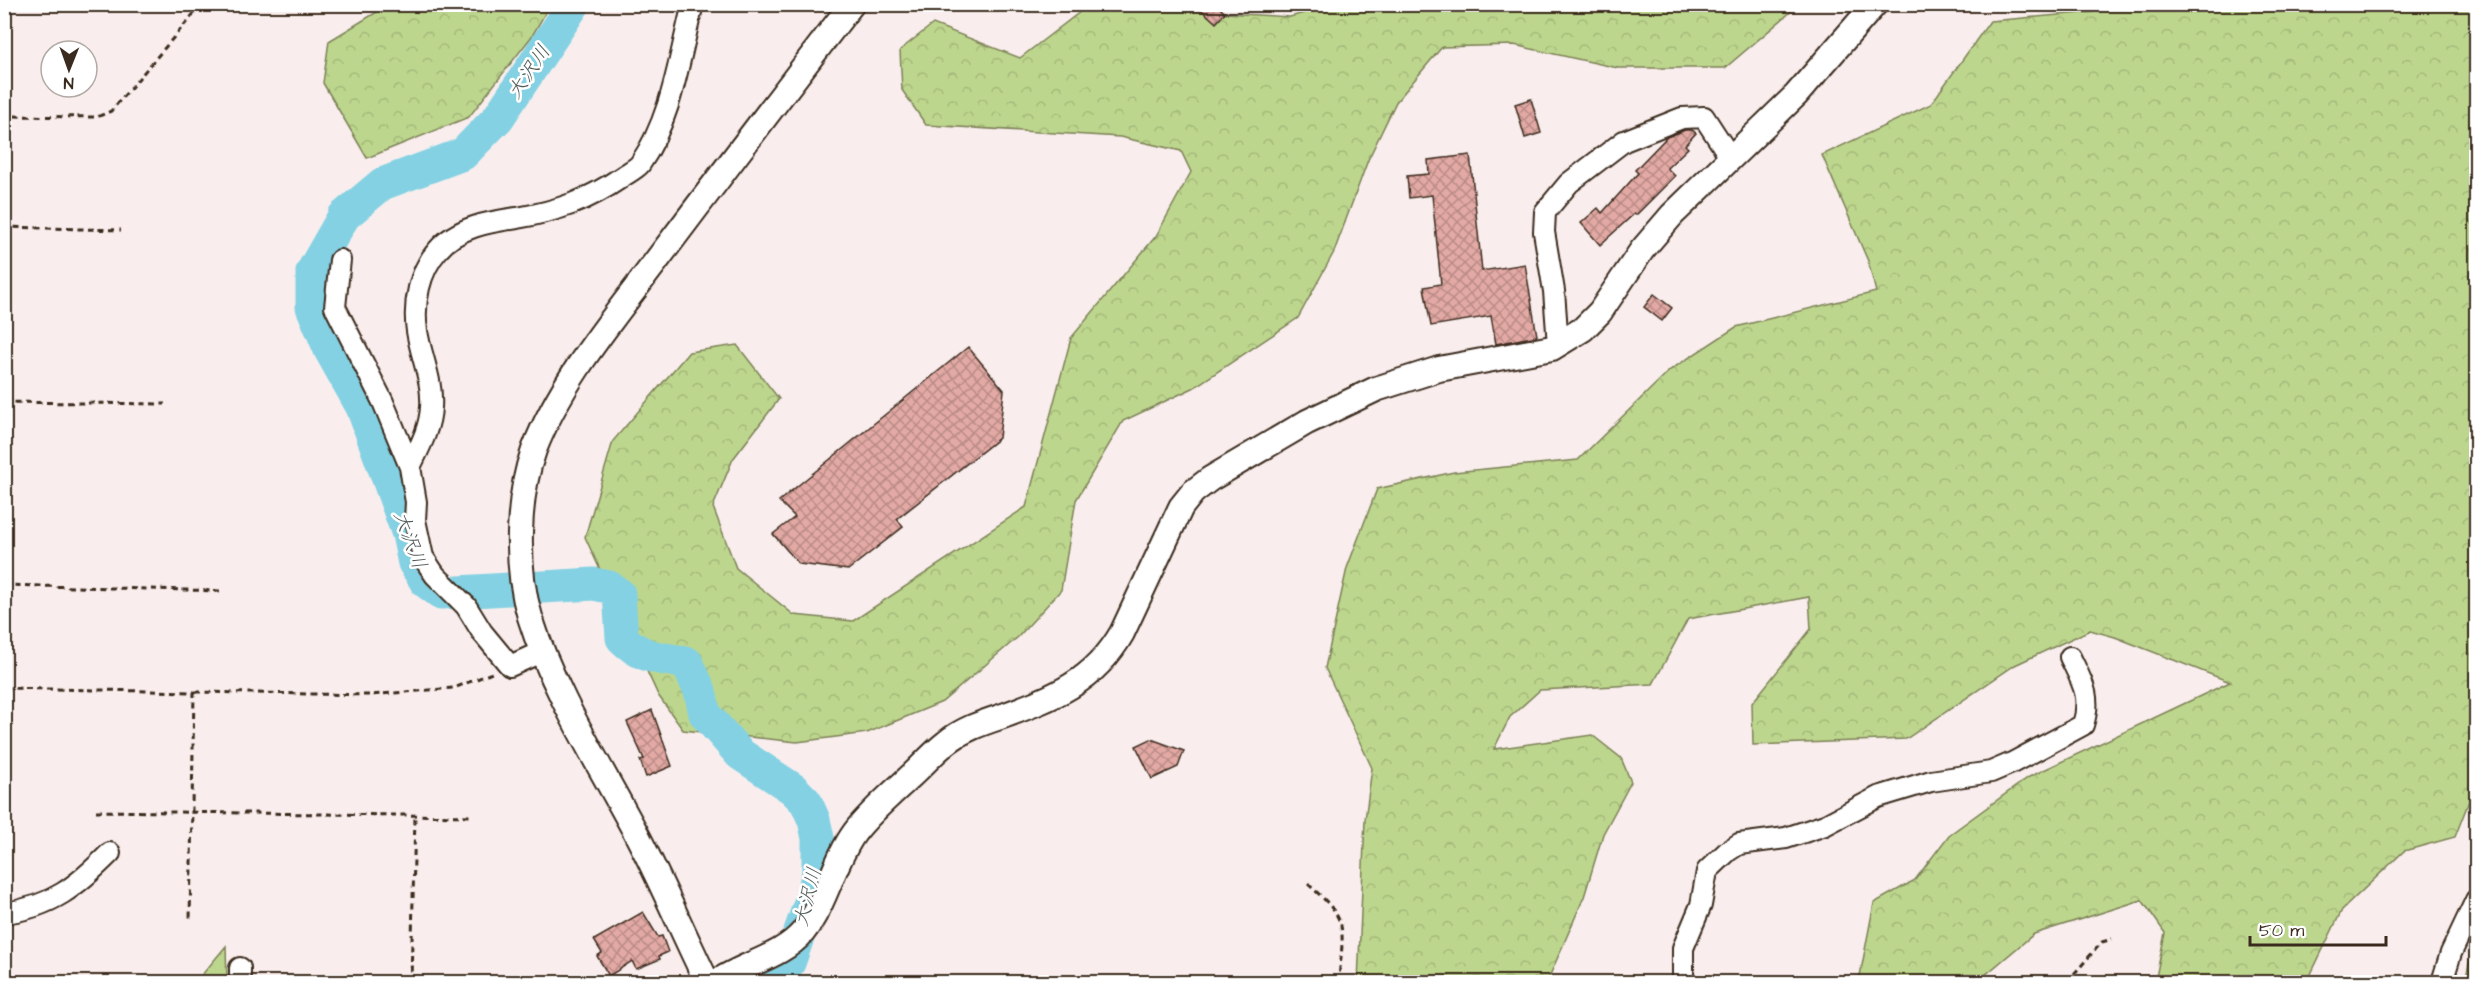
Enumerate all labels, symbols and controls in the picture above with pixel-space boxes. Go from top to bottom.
north arrow [39,39,99,99]
water label: 大沢川 [501,39,557,105]
text: N [64,72,74,94]
water label: 大沢川 [387,507,433,573]
water label: 大沢川 [787,865,829,929]
scale bar [2250,909,2386,947]
text: 50 m [2259,918,2304,943]

